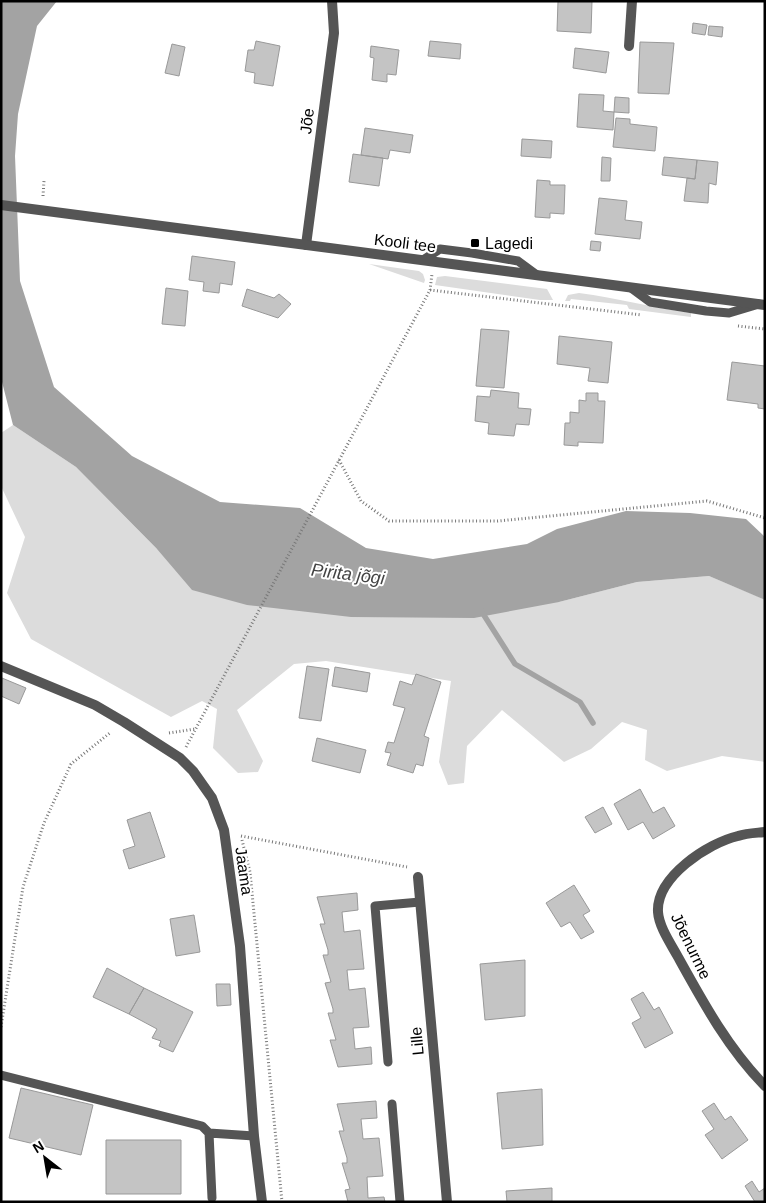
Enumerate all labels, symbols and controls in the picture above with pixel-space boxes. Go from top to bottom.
street label: Jõe [297,107,317,135]
street label: Kooli tee [373,231,437,255]
place label: Lagedi [485,235,533,252]
marker: Lagedi [469,237,481,249]
water label: Pirita jõgi [310,560,387,589]
street label: Jaama [232,846,256,896]
street label: Jõenurme [668,910,714,982]
street label: Lille [407,1026,427,1056]
north arrow [20,1133,70,1183]
text: N [30,1137,47,1156]

